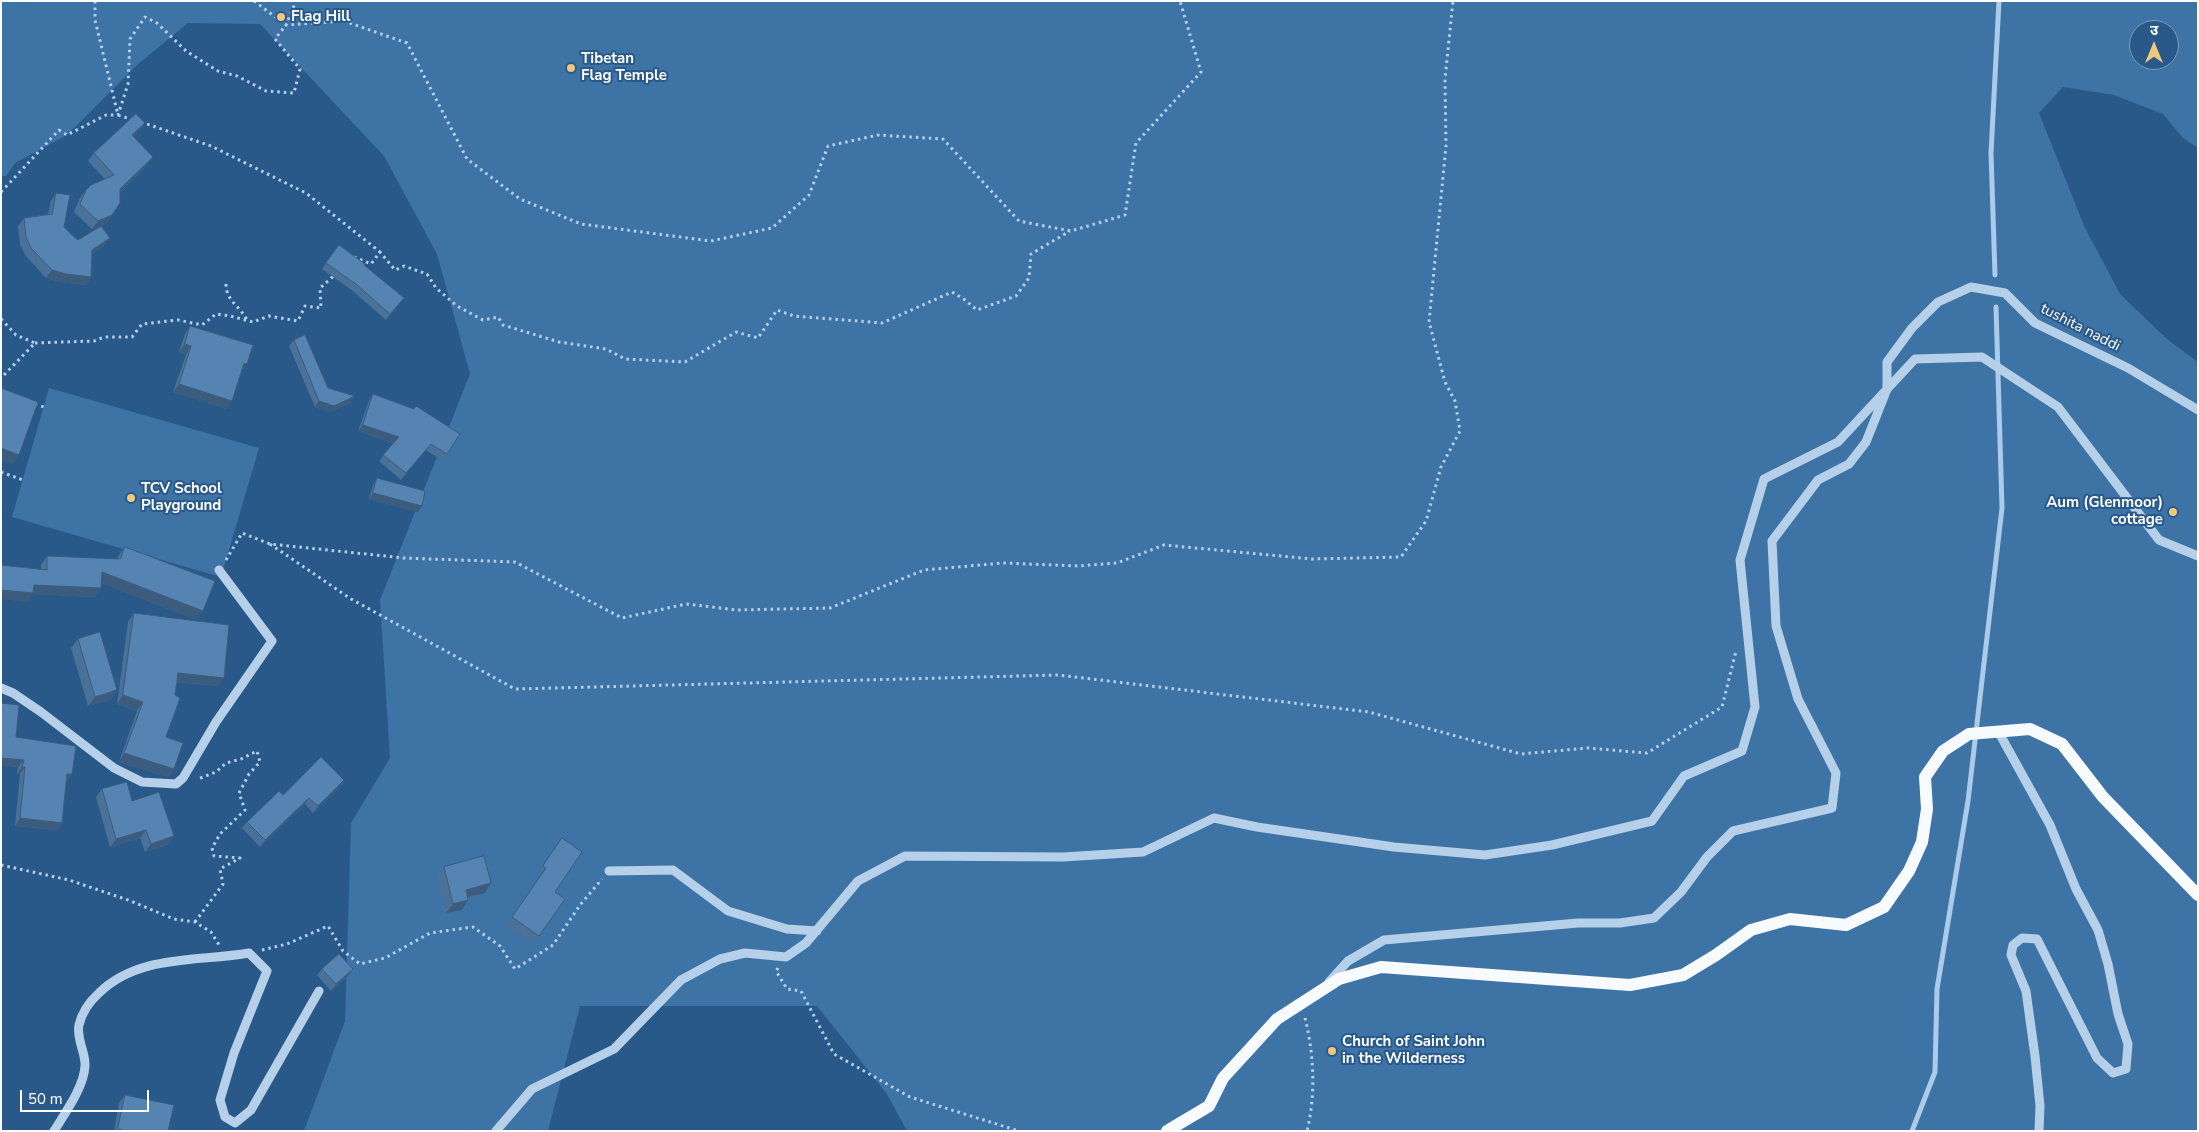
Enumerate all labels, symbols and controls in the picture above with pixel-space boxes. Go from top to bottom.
place label: Flag Hill [291,8,351,26]
marker: Flag Hill [275,11,287,23]
north arrow [2129,20,2179,70]
text: उ [2150,21,2158,40]
place label: Tibetan Flag Temple [581,50,667,85]
marker: Tibetan Flag Temple [565,62,577,74]
street label: tushita naddi [2037,300,2123,356]
place label: TCV School Playground [141,480,222,515]
marker: TCV School Playground [125,492,137,504]
place label: Aum (Glenmoor) cottage [2046,494,2163,529]
marker: Aum (Glenmoor) cottage [2167,506,2179,518]
place label: Church of Saint John in the Wilderness [1342,1033,1485,1068]
marker: Church of Saint John in the Wilderness [1326,1045,1338,1057]
scale bar [22,1080,151,1112]
text: 50 m [28,1089,63,1109]

